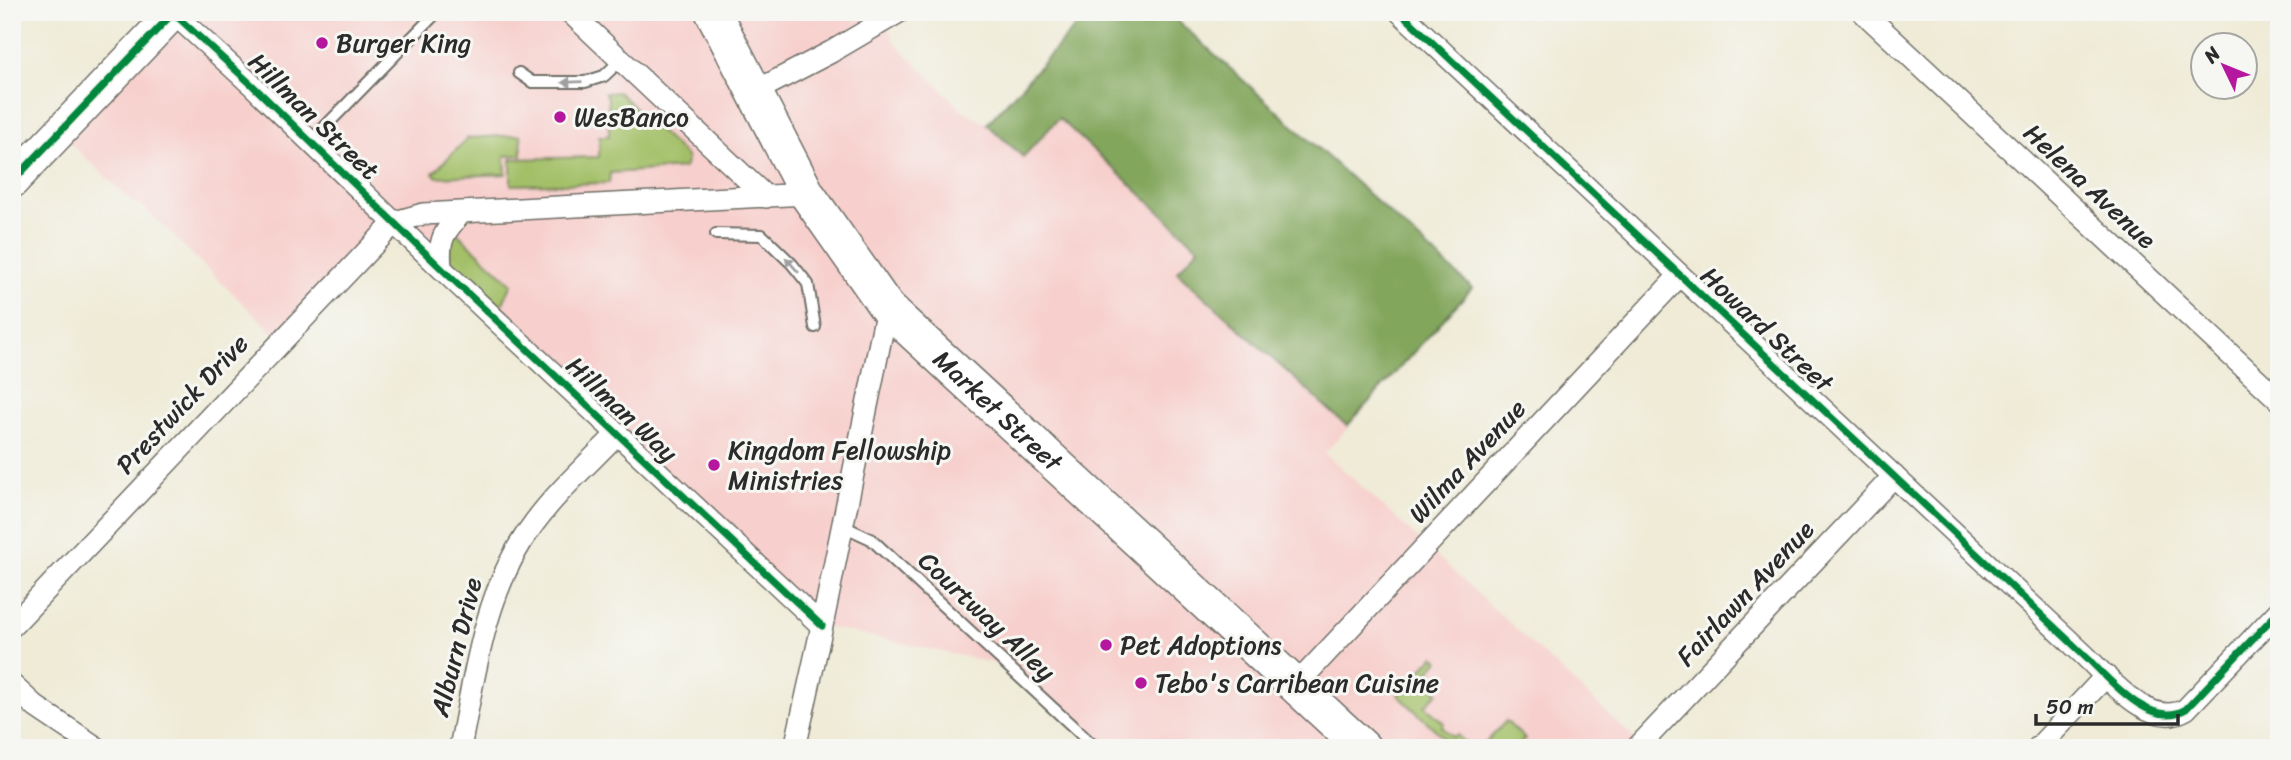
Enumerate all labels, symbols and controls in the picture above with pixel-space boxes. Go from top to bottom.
place label: Burger King [336,20,471,66]
north arrow [2190,32,2260,102]
marker: Burger King [314,35,330,51]
text: N [2195,38,2229,72]
street label: Hillman Street [237,40,391,192]
one-way arrow [561,77,583,88]
place label: WesBanco [574,94,689,140]
marker: WesBanco [552,109,568,125]
street label: Helena Avenue [2012,111,2168,261]
street label: Howard Street [1689,254,1846,405]
one-way arrow [784,256,800,274]
street label: Prestwick Drive [104,323,260,485]
street label: Market Street [922,338,1075,484]
street label: Hillman Way [555,344,690,474]
street label: Wilma Avenue [1397,388,1537,534]
place label: Kingdom Fellowship Ministries [728,427,951,503]
marker: Kingdom Fellowship Ministries [706,457,722,473]
street label: Fairlawn Avenue [1664,508,1826,677]
street label: Courtway Alley [907,539,1067,693]
street label: Alburn Drive [416,572,496,722]
place label: Pet Adoptions [1120,622,1282,668]
marker: Pet Adoptions [1098,637,1114,653]
place label: Tebo's Carribean Cuisine [1155,660,1439,706]
marker: Tebo's Carribean Cuisine [1133,675,1149,691]
scale bar [2036,683,2177,727]
text: 50 m [2046,688,2094,726]

